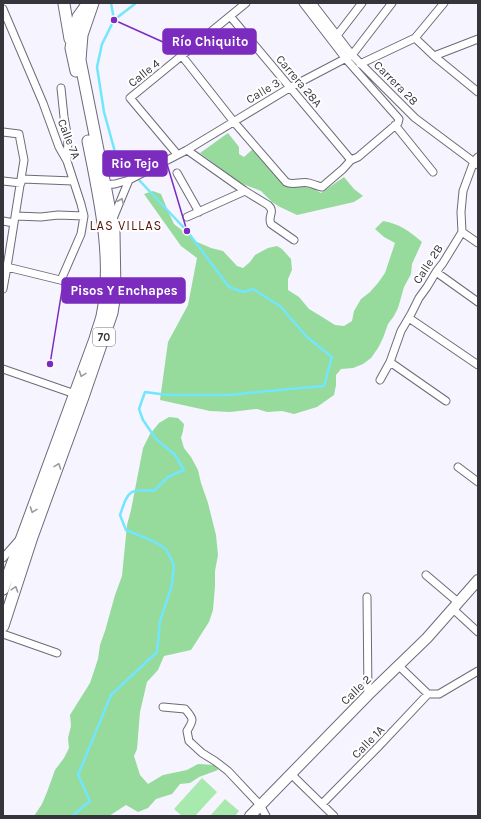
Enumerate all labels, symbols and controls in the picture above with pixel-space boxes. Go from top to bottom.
callout: Río Chiquito [163,29,256,54]
text: Río Chiquito [172,34,248,50]
street label: Carrera 28A [273,52,325,110]
street label: Calle 4 [125,56,163,90]
street label: Carrera 28 [371,58,421,108]
street label: Calle 3 [244,76,282,106]
street label: Calle 7A [55,117,83,161]
callout: Rio Tejo [103,151,167,176]
text: Rio Tejo [111,156,159,171]
one-way arrow [116,197,124,204]
district label: LAS VILLAS [90,218,162,233]
street label: Calle 2B [410,242,446,286]
callout: Pisos Y Enchapes [62,278,185,303]
text: Pisos Y Enchapes [70,283,178,298]
road number: 70 [93,328,115,346]
one-way arrow [78,371,87,378]
one-way arrow [54,463,62,470]
one-way arrow [29,506,37,513]
one-way arrow [10,585,19,592]
street label: Calle 2 [338,672,374,708]
street label: Calle 1A [349,722,387,761]

